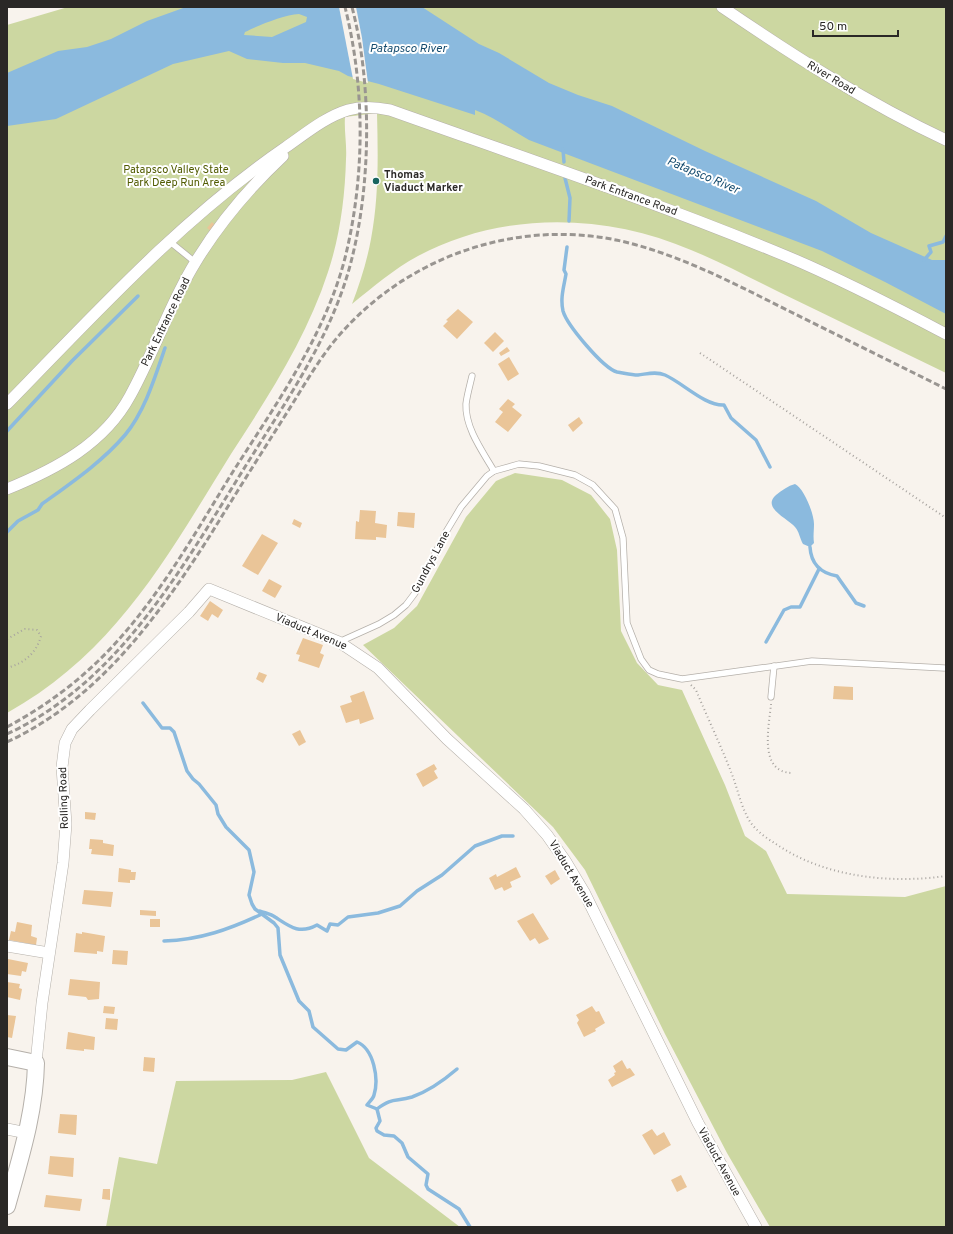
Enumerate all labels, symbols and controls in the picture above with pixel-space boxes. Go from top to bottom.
scale bar [813,12,898,38]
text: 50 m [819,19,847,35]
water label: Patapsco River [369,41,448,57]
street label: River Road [804,58,858,98]
water label: Patapsco River [664,154,743,199]
park label: Patapsco Valley State Park Deep Run Area [123,163,229,190]
place label: Thomas Viaduct Marker [384,168,463,195]
street label: Park Entrance Road [583,173,679,219]
marker: Thomas Viaduct Marker [371,176,381,186]
street label: Park Entrance Road [138,275,194,369]
street label: Gundrys Lane [409,528,453,596]
street label: Viaduct Avenue [273,611,349,653]
street label: Rolling Road [56,767,72,829]
street label: Viaduct Avenue [545,838,597,911]
street label: Viaduct Avenue [694,1125,744,1199]

